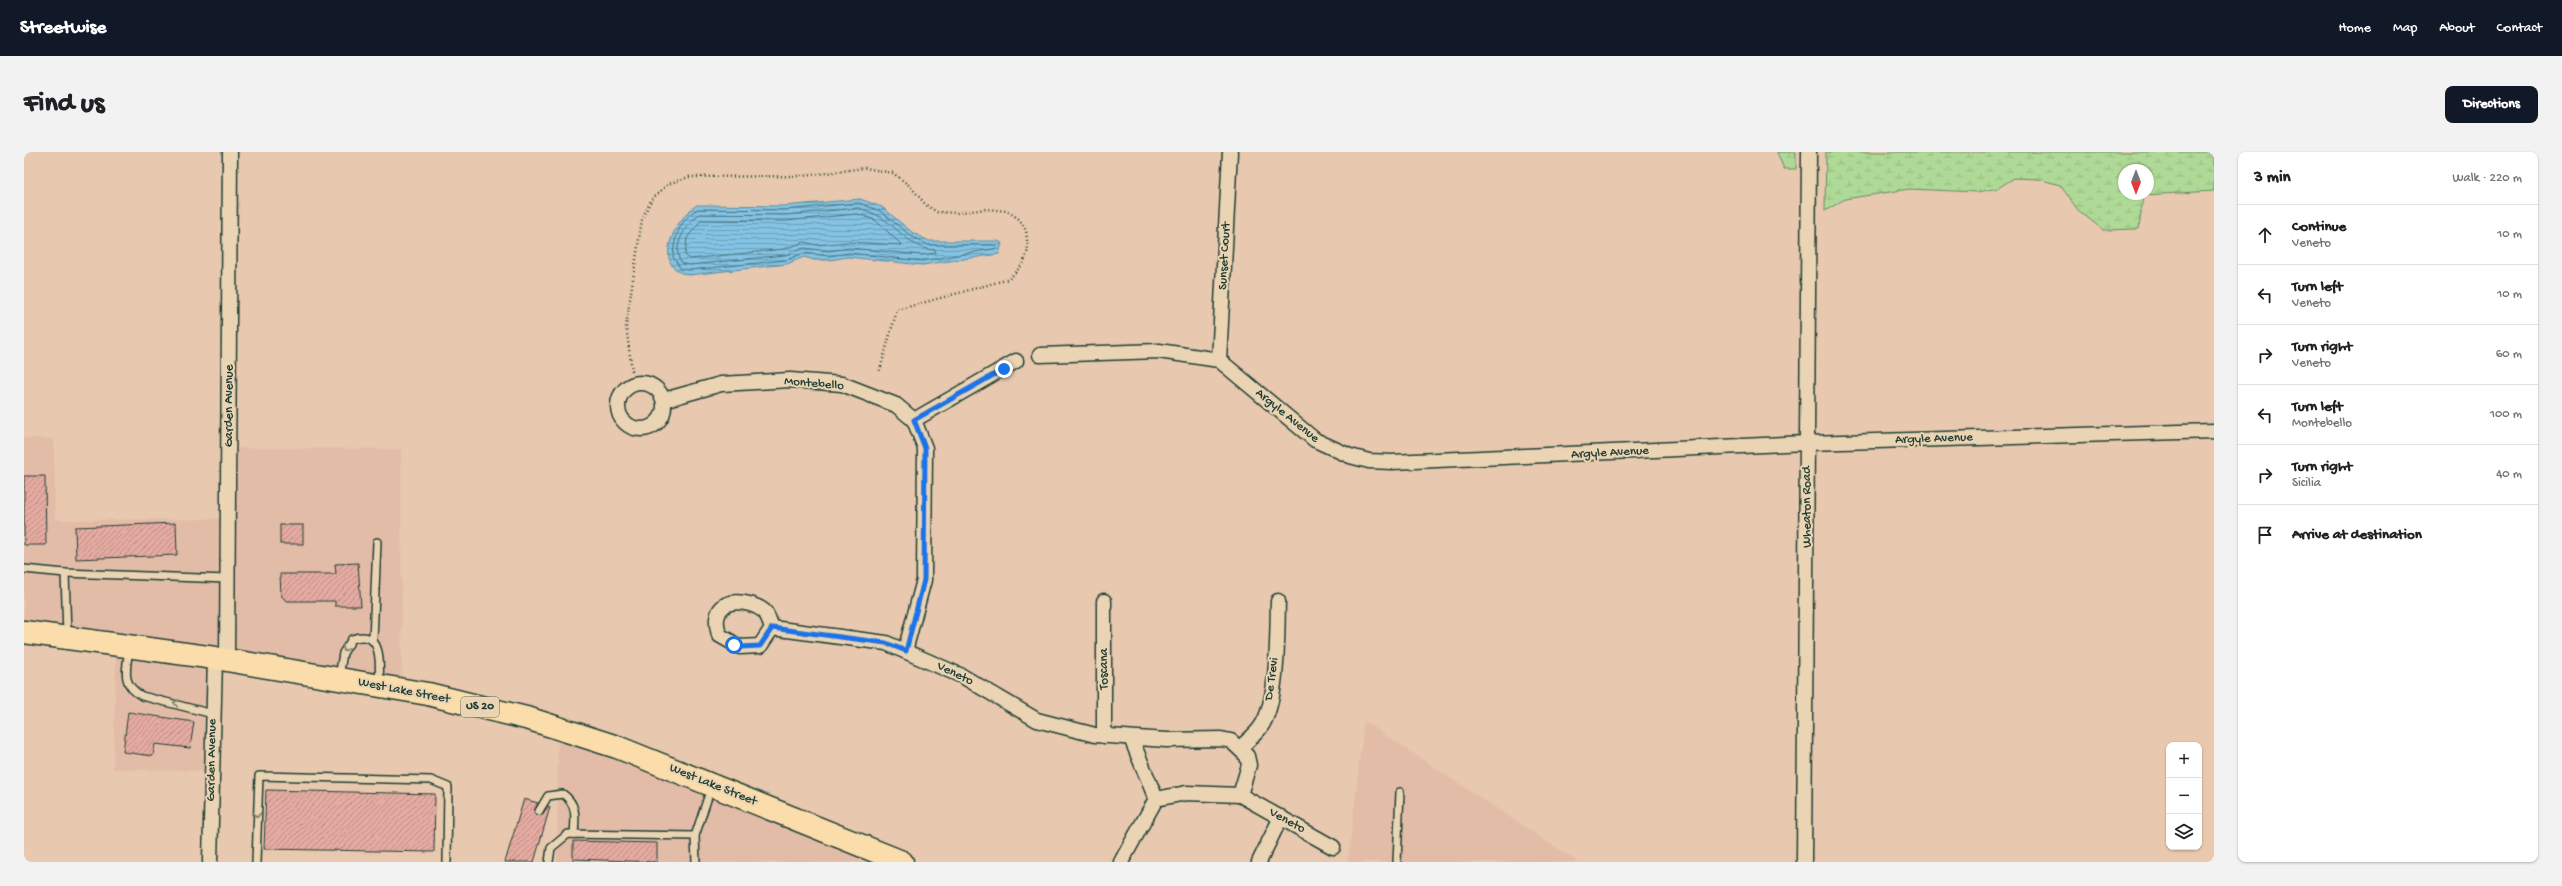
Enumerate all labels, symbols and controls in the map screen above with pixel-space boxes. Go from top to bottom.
text: Streetwise [20,17,106,40]
text: Home [2339,20,2371,37]
text: Map [2393,20,2417,37]
text: About [2439,20,2475,37]
text: Contact [2497,20,2542,37]
button: Directions [2445,86,2538,123]
text: Find us [24,88,104,121]
north arrow [2118,164,2154,200]
text: 3 min [2254,168,2291,188]
text: Walk · 220 m [2452,171,2522,186]
text: Continue [2292,218,2346,236]
street label: Sunset Court [1216,220,1234,290]
icon: ahead [2254,224,2276,246]
text: 10 m [2497,227,2522,242]
text: Veneto [2292,236,2331,251]
text: Turn left [2292,278,2343,296]
icon: left [2254,284,2276,306]
text: 10 m [2497,287,2522,302]
text: Veneto [2292,296,2331,311]
text: Turn right [2292,338,2352,356]
icon: right [2254,344,2276,366]
text: 60 m [2496,347,2522,362]
text: Veneto [2292,356,2331,371]
route end [995,360,1013,378]
street label: Garden Avenue [222,364,237,447]
street label: Montebello [783,374,845,394]
street label: Argyle Avenue [1252,386,1322,446]
text: Turn left [2292,398,2343,416]
icon: left [2254,404,2276,426]
text: 100 m [2490,407,2522,422]
text: Montebello [2292,416,2352,431]
street label: Argyle Avenue [1895,430,1973,448]
street label: Argyle Avenue [1571,443,1650,463]
text: Turn right [2292,458,2352,476]
icon: right [2254,464,2276,486]
street label: Wheaton Road [1800,465,1815,548]
text: 40 m [2496,467,2522,482]
text: Sicilia [2292,476,2321,491]
icon: arrive [2254,524,2276,546]
text: Arrive at destination [2292,526,2422,544]
route start [725,636,743,654]
one-way arrow [342,645,350,652]
street label: Toscana [1097,647,1112,691]
street label: De Trevi [1261,656,1282,702]
street label: Veneto [933,658,976,689]
street label: West Lake Street [357,675,453,708]
road number: US 20 [461,697,499,717]
one-way arrow [172,700,179,708]
street label: Garden Avenue [204,718,220,801]
map controls [2166,742,2202,850]
button: + [2166,742,2202,778]
street label: West Lake Street [667,761,761,810]
button: − [2166,778,2202,814]
street label: Veneto [1265,805,1308,837]
one-way arrow [253,812,262,818]
button: layers [2166,814,2202,850]

